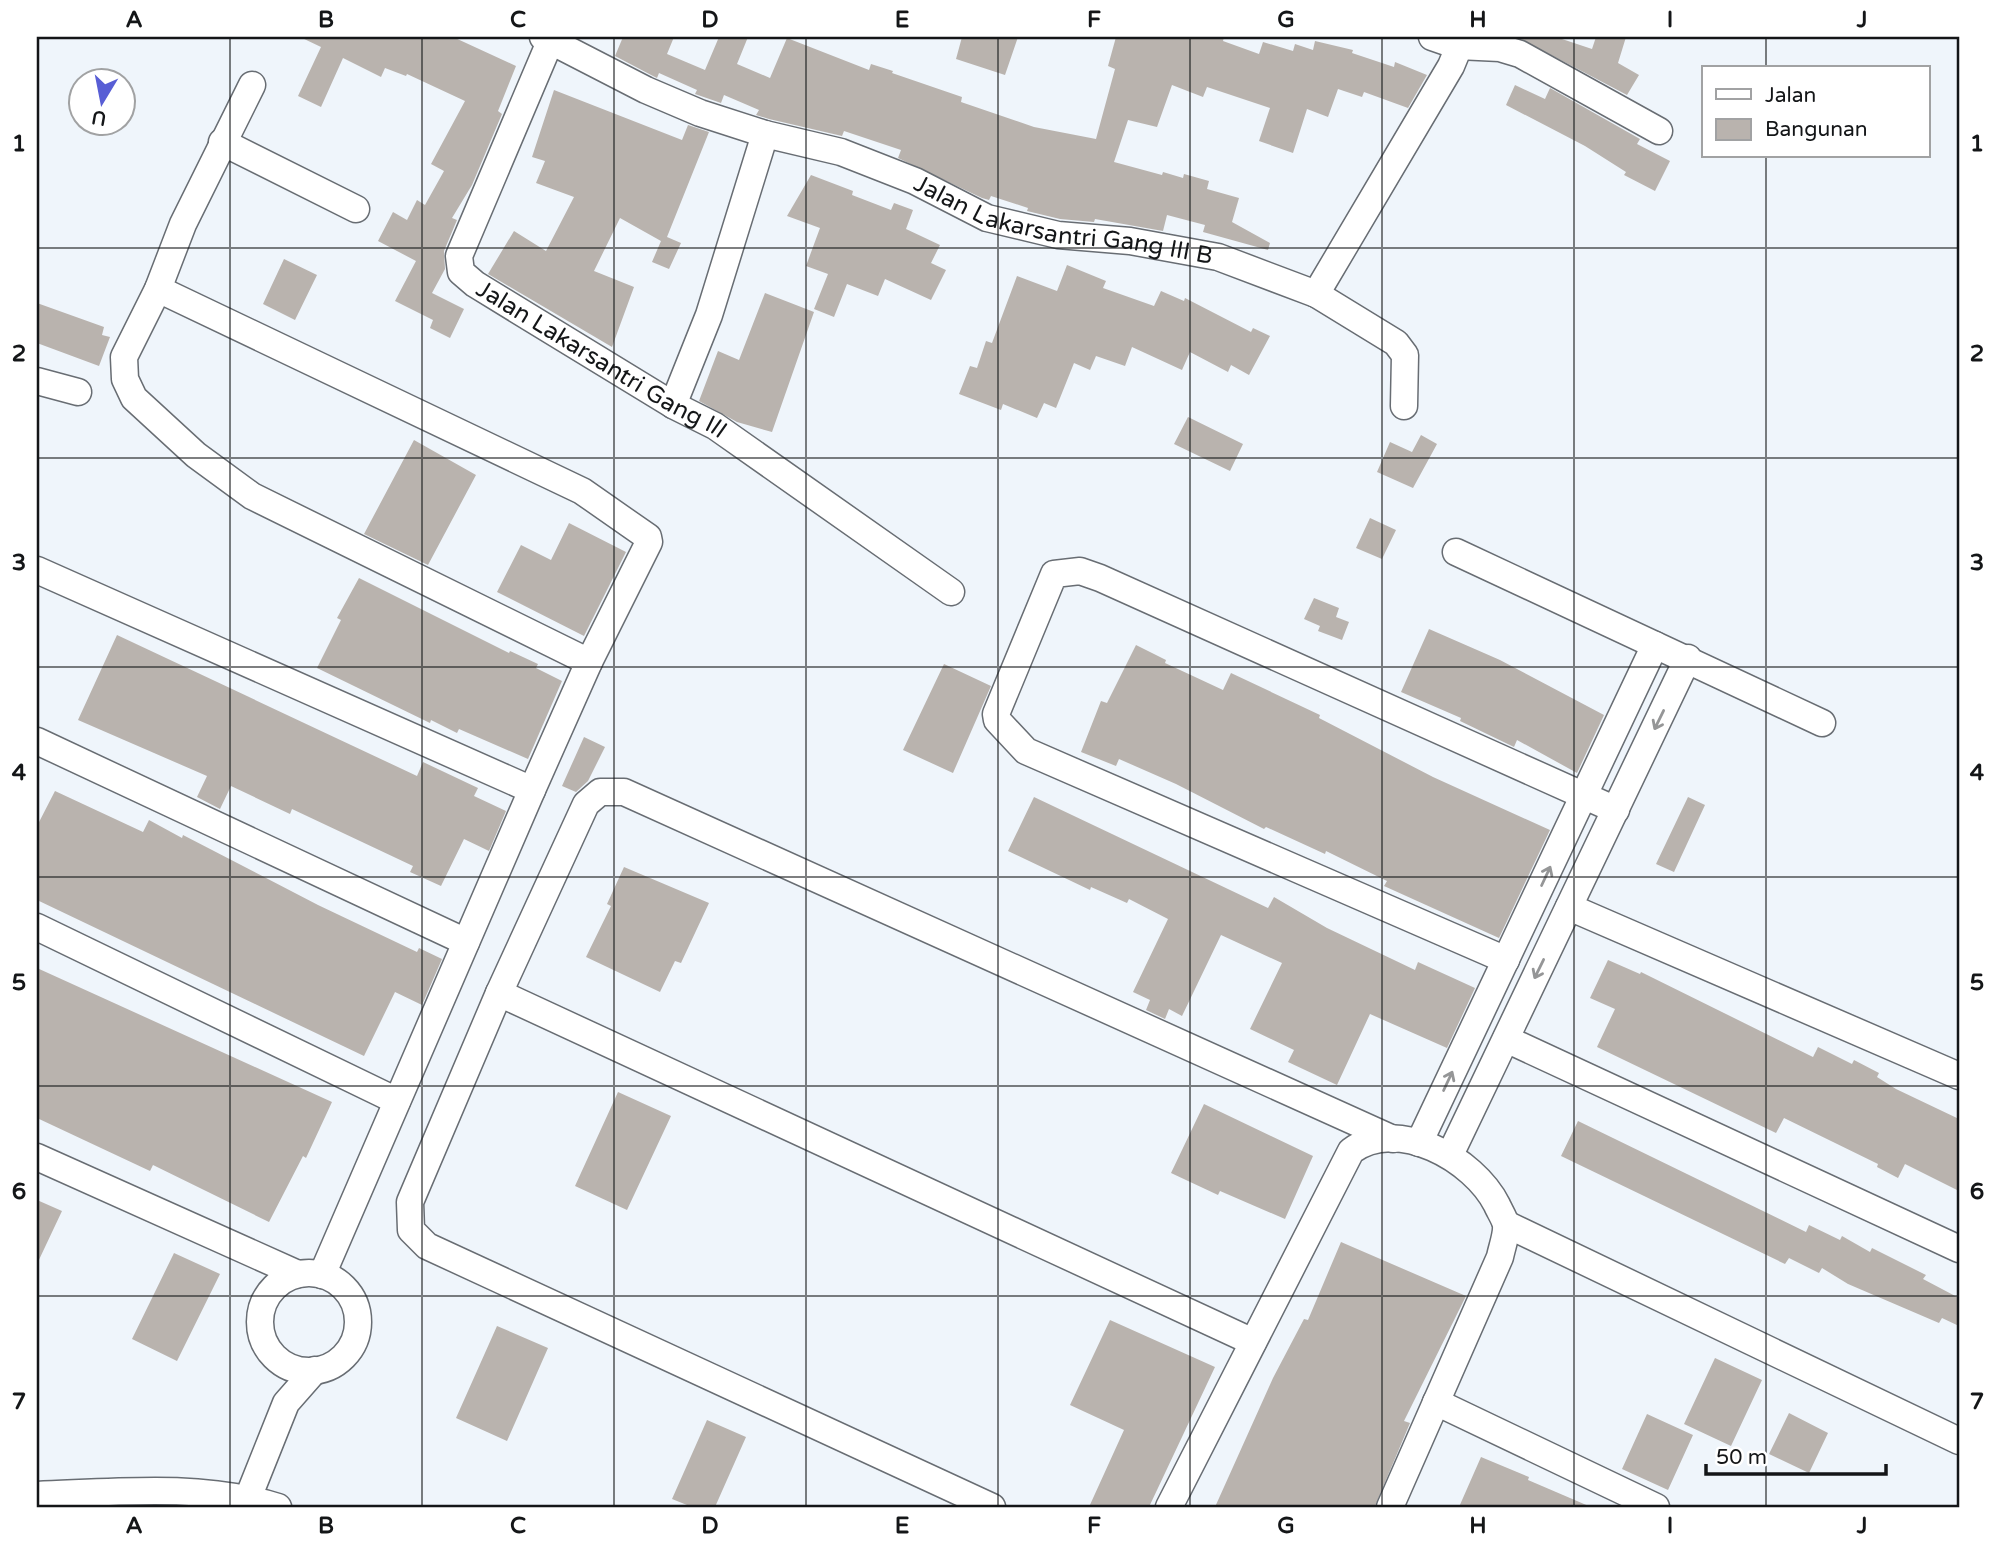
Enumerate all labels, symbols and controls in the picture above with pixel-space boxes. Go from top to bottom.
text: A [125,6,143,34]
text: B [318,6,334,34]
text: C [510,6,526,34]
text: D [701,6,719,34]
text: E [895,6,909,34]
text: F [1087,6,1101,34]
text: G [1277,6,1295,34]
text: H [1469,6,1487,34]
text: I [1667,6,1673,34]
text: J [1856,6,1867,34]
north arrow [66,66,136,136]
legend [1702,66,1930,158]
text: Jalan [1765,83,1816,108]
text: U [90,106,108,130]
text: Bangunan [1765,117,1868,142]
text: 1 [12,130,26,158]
text: 1 [1970,130,1984,158]
street label: Jalan Lakarsantri Gang III B [909,169,1215,270]
street label: Jalan Lakarsantri Gang III [471,274,733,445]
text: 2 [12,340,26,368]
text: 2 [1970,340,1984,368]
text: 3 [12,549,26,577]
text: 3 [1970,549,1984,577]
one-way arrow [1651,709,1665,730]
text: 4 [12,759,27,787]
text: 4 [1970,759,1985,787]
one-way arrow [1540,865,1553,886]
one-way arrow [1532,958,1546,979]
text: 5 [12,969,26,997]
text: 5 [1970,969,1984,997]
one-way arrow [1442,1071,1455,1092]
text: 6 [12,1178,26,1206]
text: 6 [1970,1178,1984,1206]
text: 7 [12,1388,26,1416]
text: 7 [1970,1388,1984,1416]
scale bar [1706,1432,1886,1476]
text: 50 m [1716,1445,1767,1470]
text: A [125,1512,143,1540]
text: B [318,1512,334,1540]
text: C [510,1512,526,1540]
text: D [701,1512,719,1540]
text: E [895,1512,909,1540]
text: F [1087,1512,1101,1540]
text: G [1277,1512,1295,1540]
text: H [1469,1512,1487,1540]
text: I [1667,1512,1673,1540]
text: J [1856,1512,1867,1540]

